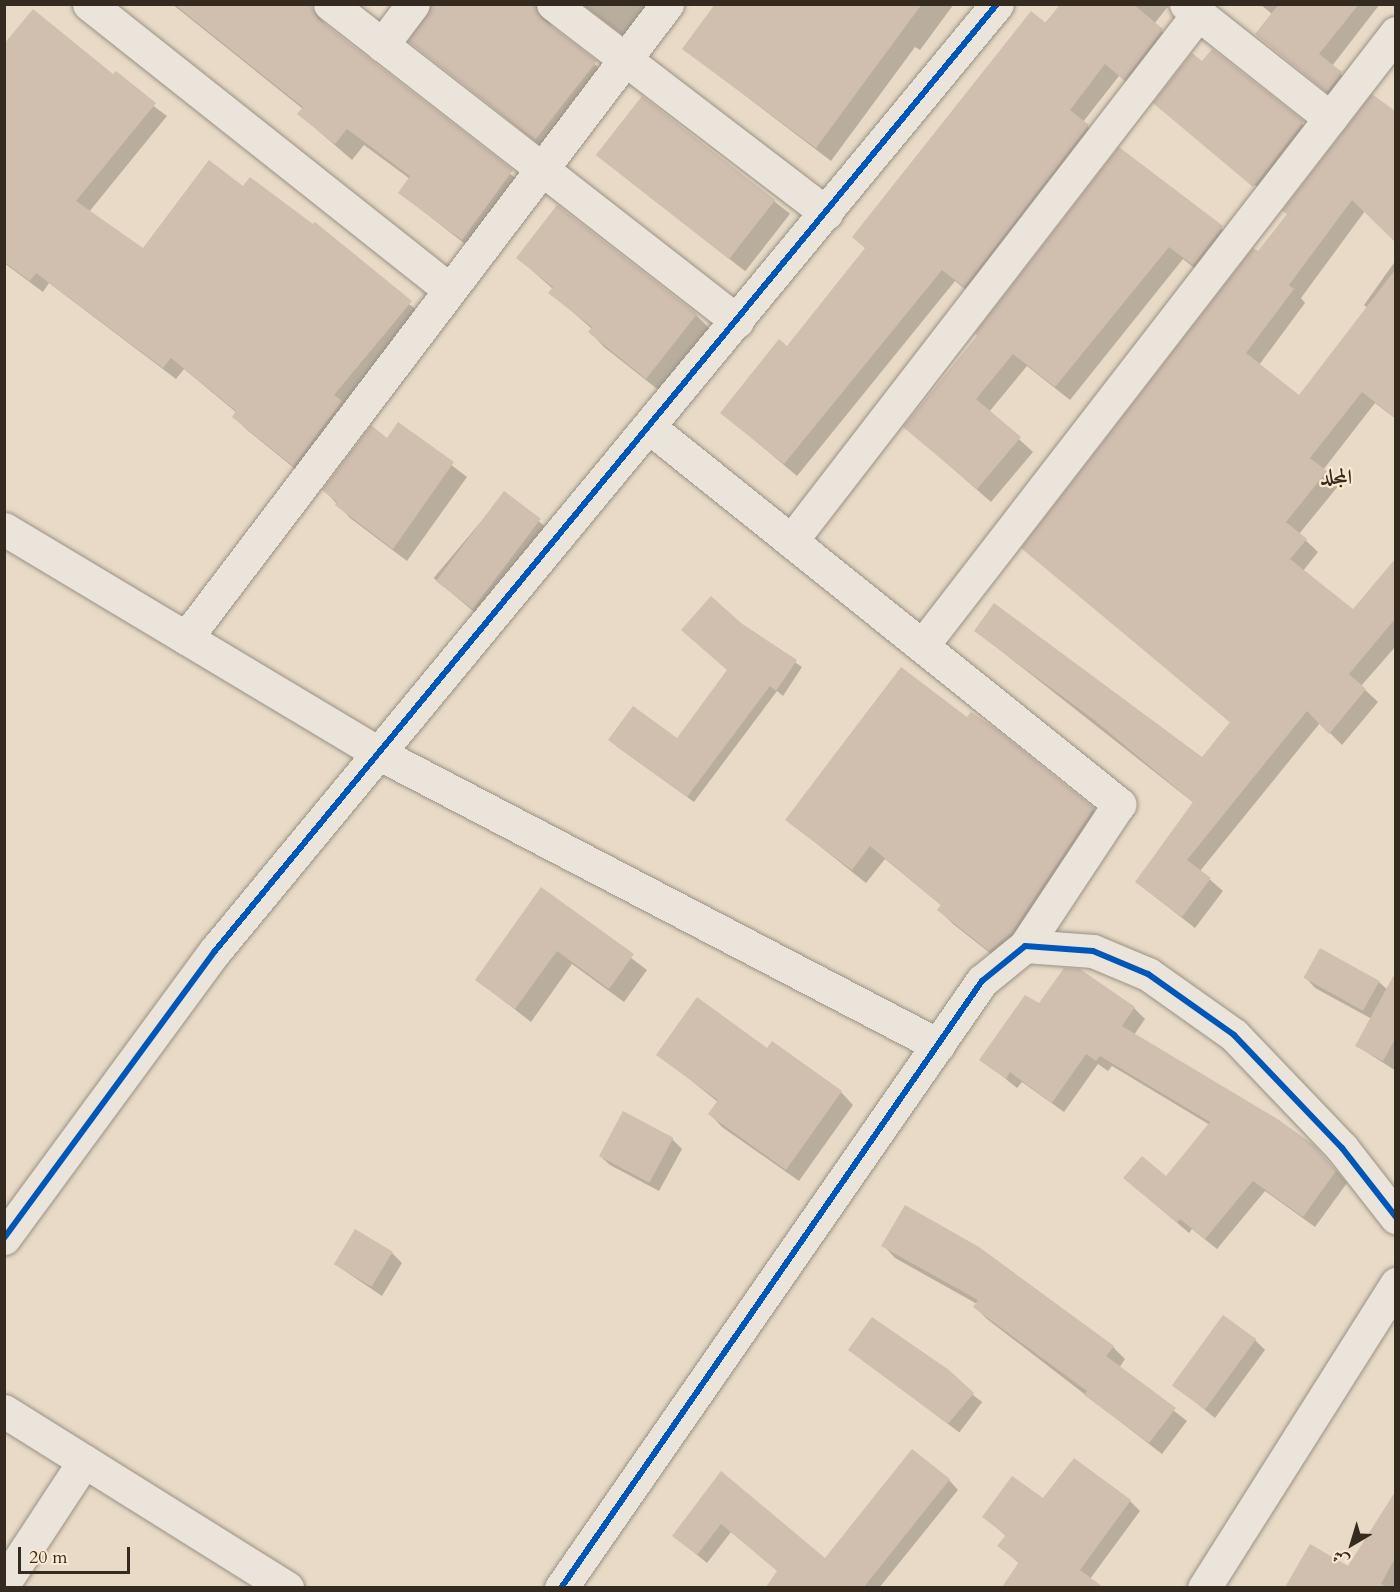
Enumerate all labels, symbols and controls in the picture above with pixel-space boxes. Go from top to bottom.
district label: المجلد [1320,465,1352,491]
north arrow [1322,1514,1382,1574]
scale bar [21,1535,134,1573]
text: 20 m [29,1545,68,1570]
text: ش [1328,1545,1354,1572]

